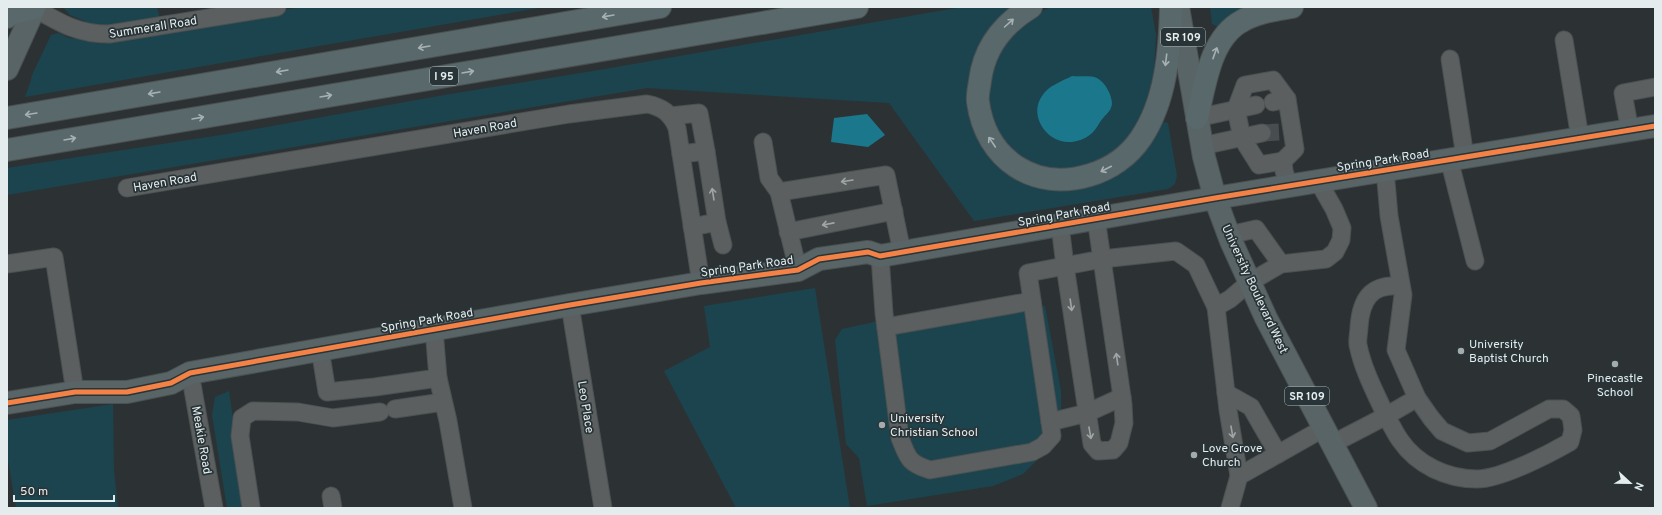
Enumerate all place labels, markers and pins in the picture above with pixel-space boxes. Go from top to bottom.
place label: University Baptist Church [1469,337,1549,367]
marker: University Baptist Church [1456,346,1466,356]
marker: Pinecastle School [1610,359,1620,369]
place label: Pinecastle School [1587,371,1643,401]
place label: University Christian School [890,411,978,441]
marker: University Christian School [877,420,887,430]
place label: Love Grove Church [1202,441,1263,471]
marker: Love Grove Church [1189,450,1199,460]

